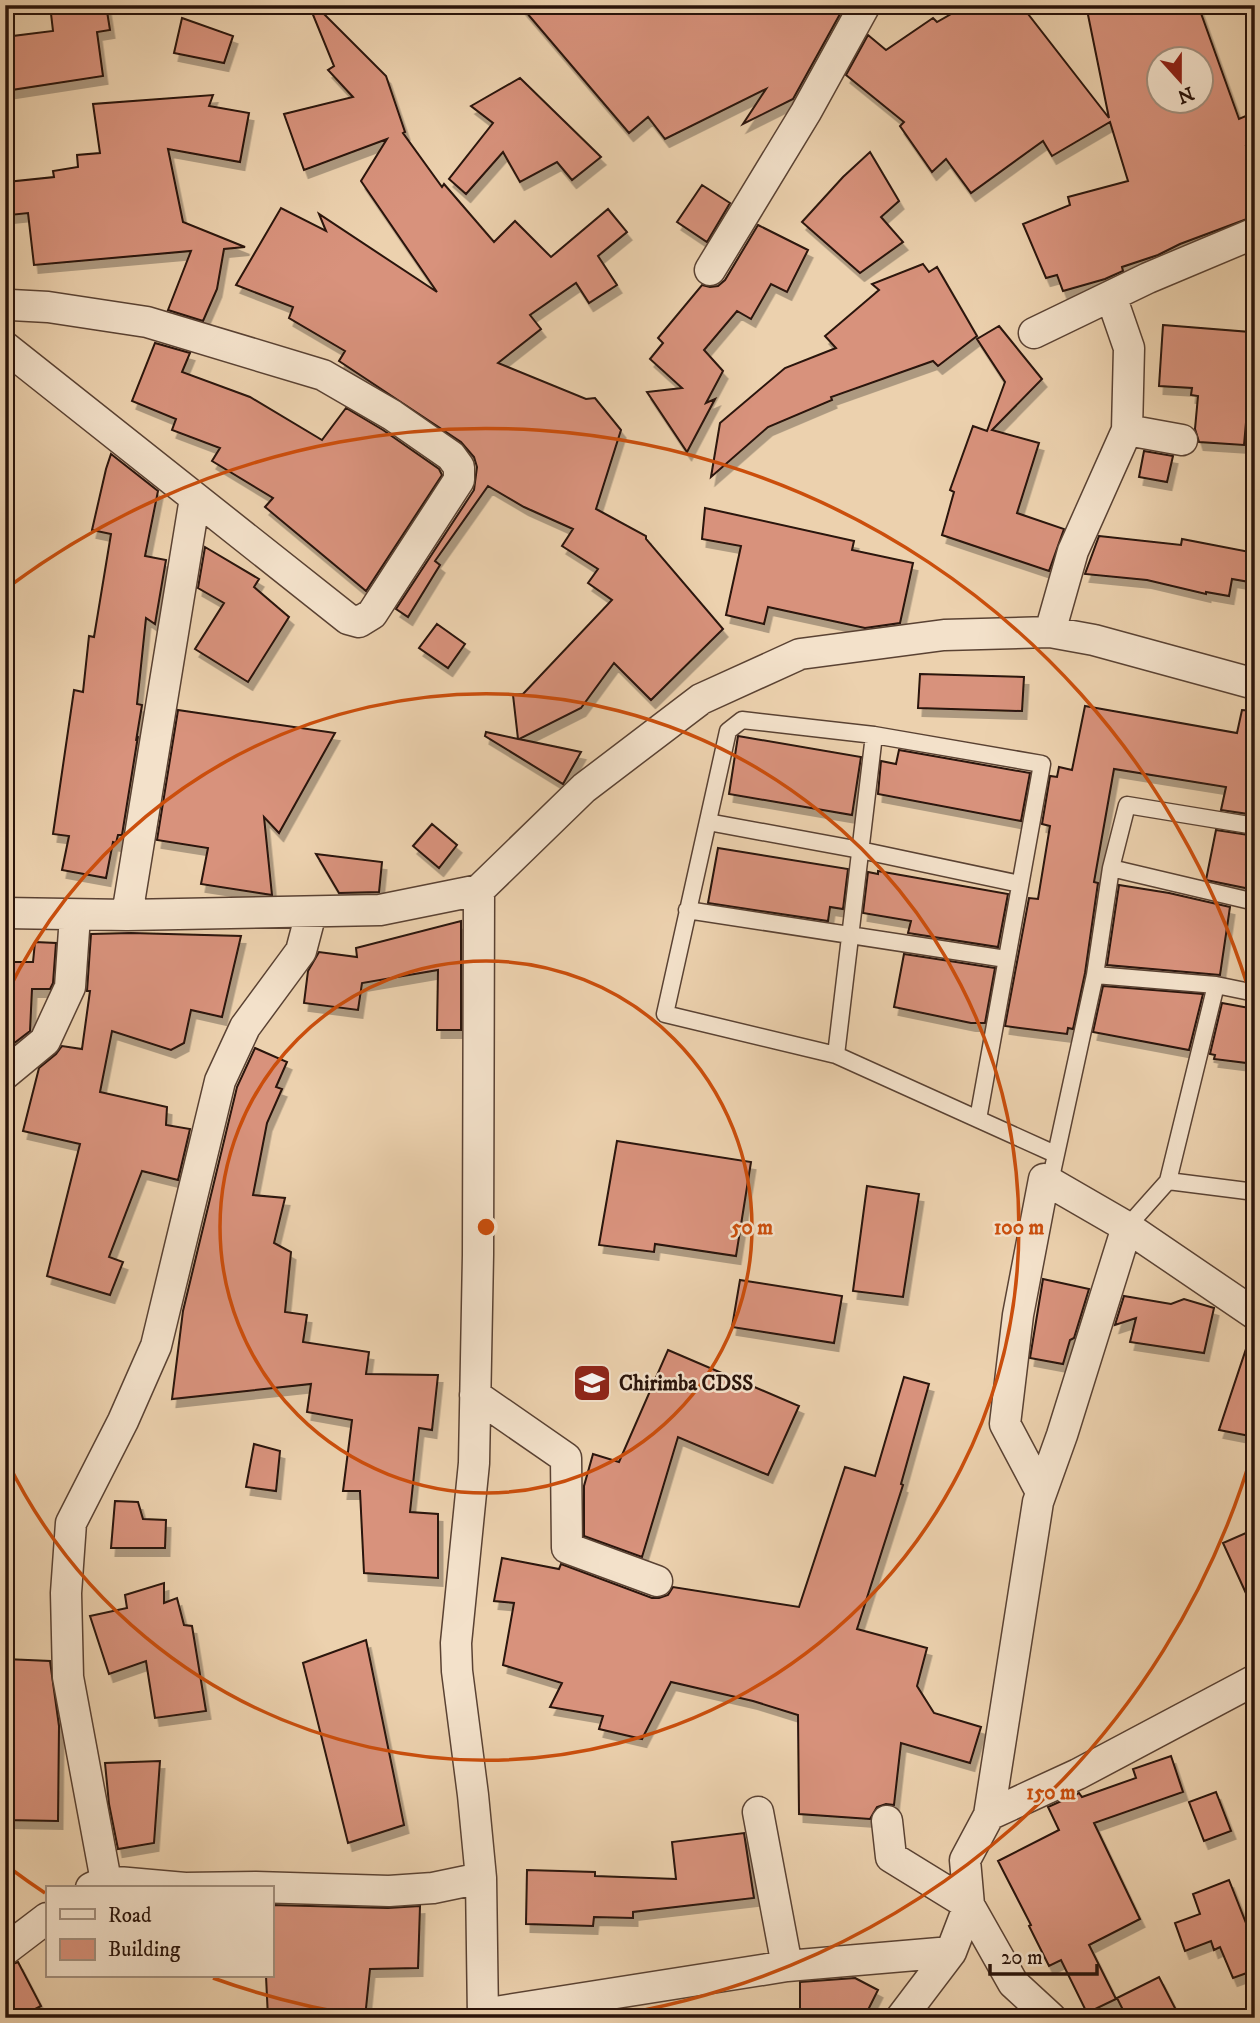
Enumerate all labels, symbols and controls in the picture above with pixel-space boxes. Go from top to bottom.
north arrow [1144,46,1214,116]
text: N [1174,81,1197,108]
centre of rings [474,1215,498,1239]
text: 50 m [730,1215,773,1241]
text: 100 m [994,1215,1044,1241]
school or university icon: Chirimba CDSS [571,1362,613,1404]
place label: Chirimba CDSS [619,1371,753,1397]
text: 150 m [1026,1780,1076,1806]
legend [46,1886,273,1978]
text: Road [108,1903,152,1929]
scale bar [990,1932,1097,1976]
text: Building [108,1937,181,1963]
text: 20 m [1001,1945,1043,1971]

